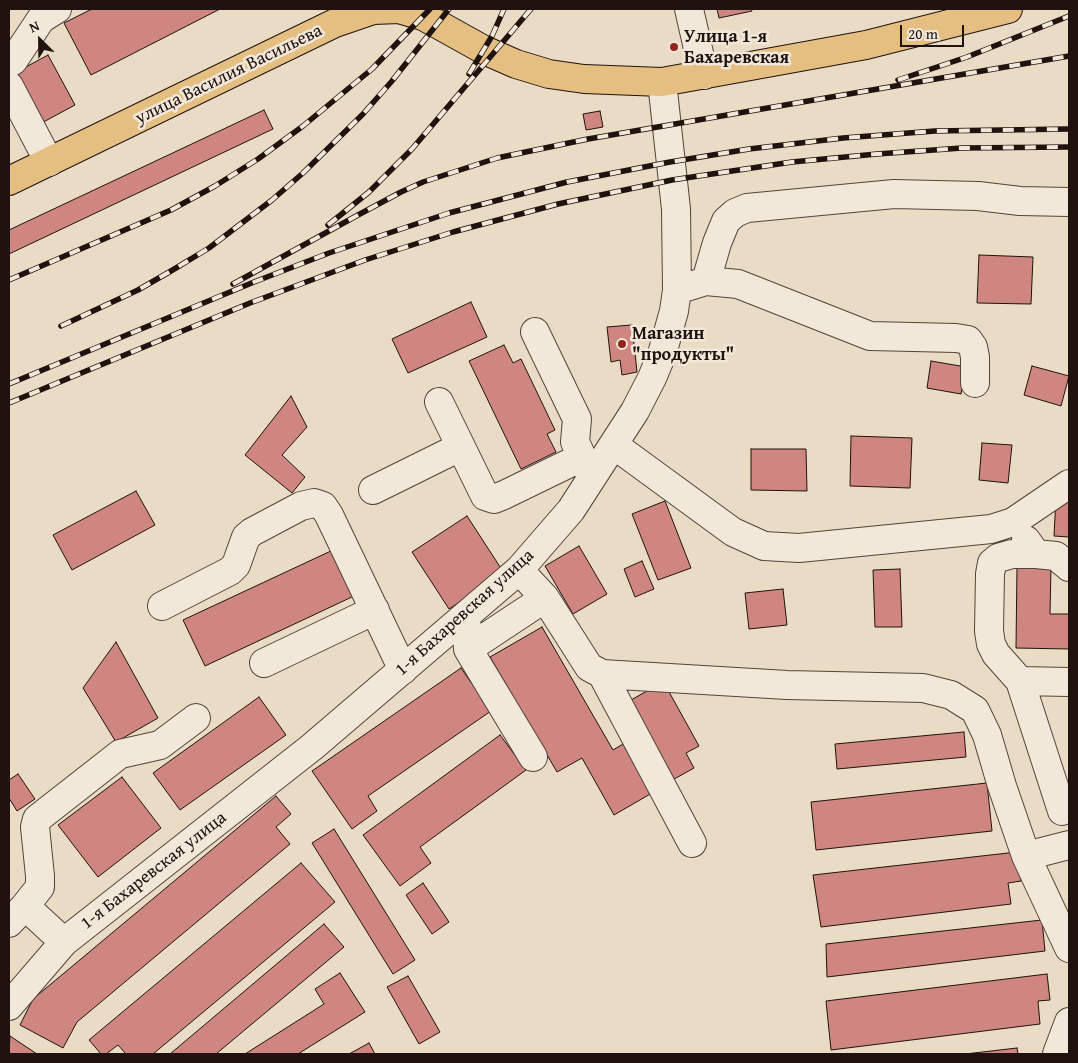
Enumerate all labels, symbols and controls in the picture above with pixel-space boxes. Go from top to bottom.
north arrow [15,15,65,65]
text: N [26,15,42,37]
scale bar [903,15,967,47]
street label: улица Василия Васильева [132,20,326,130]
text: 20 m [908,23,938,44]
place label: Улица 1-я Бахаревская [684,26,789,68]
marker: Улица 1-я Бахаревская [668,41,680,53]
place label: Магазин "продукты" [632,323,734,366]
marker: Магазин "продукты" [616,338,628,350]
street label: 1-я Бахаревская улица [391,545,539,681]
street label: 1-я Бахаревская улица [77,807,231,935]

